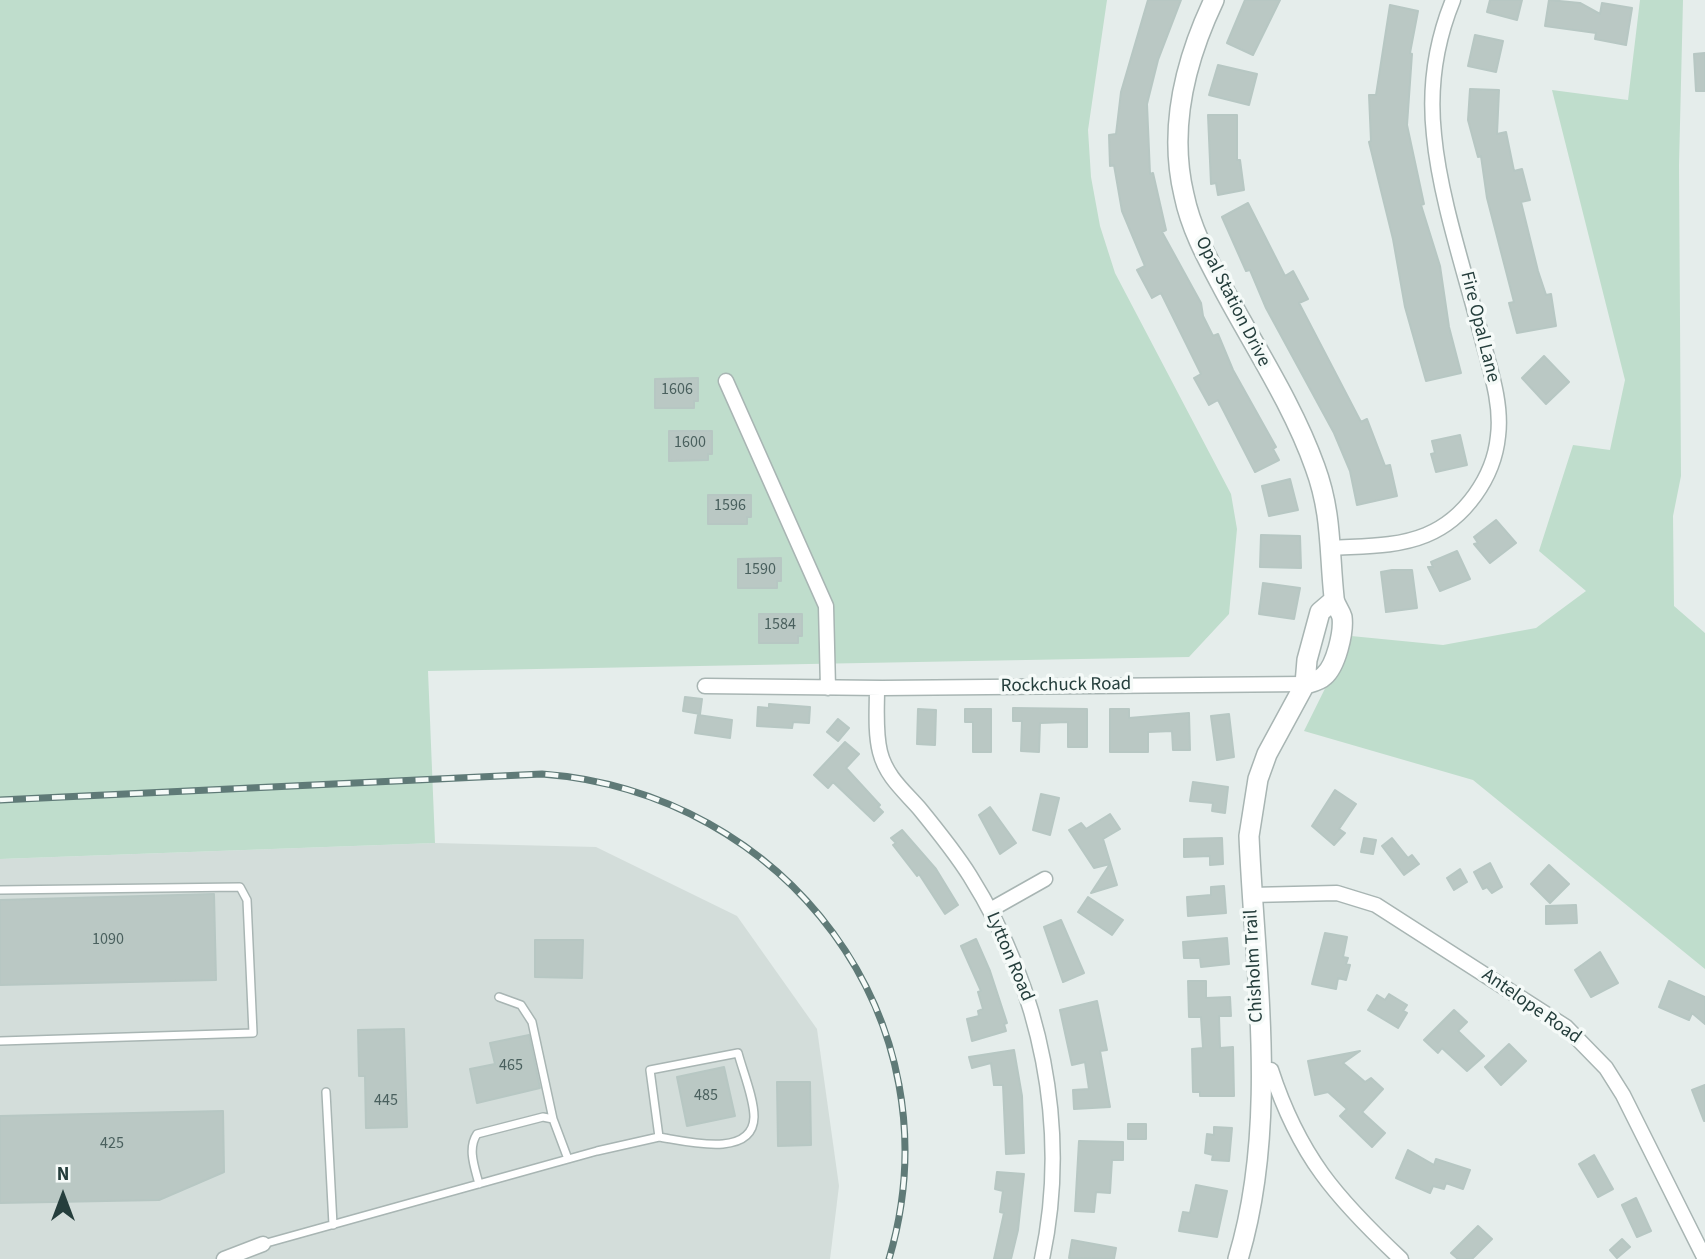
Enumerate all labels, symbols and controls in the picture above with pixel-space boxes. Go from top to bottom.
street label: Opal Station Drive [1189,233,1275,371]
street label: Fire Opal Lane [1454,269,1504,385]
house number: 1606 [661,380,693,400]
house number: 1600 [674,433,706,453]
house number: 1596 [714,496,746,516]
house number: 1590 [744,560,776,580]
house number: 1584 [764,615,796,635]
street label: Rockchuck Road [1000,673,1132,699]
street label: Lytton Road [980,909,1038,1005]
street label: Chisholm Trail [1241,909,1269,1023]
house number: 1090 [92,930,124,950]
street label: Antelope Road [1477,964,1585,1050]
house number: 465 [499,1056,523,1076]
house number: 485 [694,1086,718,1106]
house number: 445 [374,1091,398,1111]
house number: 425 [100,1134,124,1154]
north arrow [28,1161,98,1231]
text: N [57,1161,69,1188]

